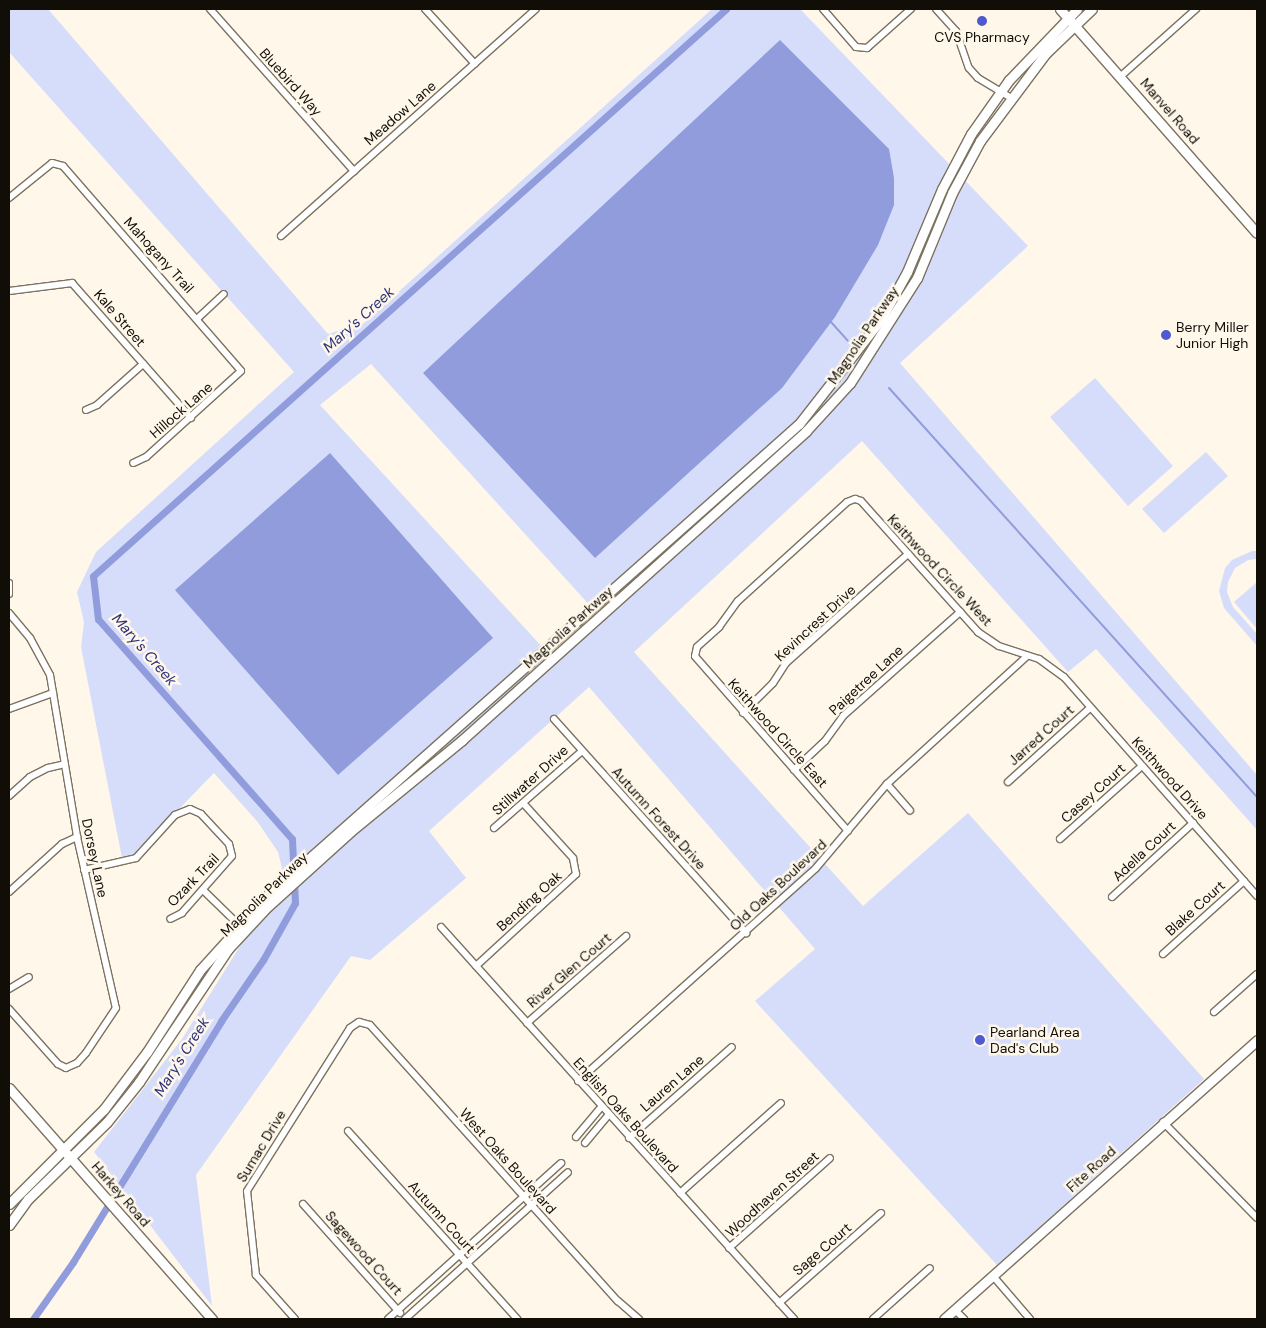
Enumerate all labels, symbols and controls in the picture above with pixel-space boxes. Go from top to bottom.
marker: CVS Pharmacy [976,15,988,27]
place label: CVS Pharmacy [934,29,1030,45]
street label: Bluebird Way [256,45,326,119]
street label: Manvel Road [1137,75,1203,147]
street label: Meadow Lane [361,77,439,149]
street label: Mahogany Trail [120,214,198,296]
water label: Mary's Creek [320,283,398,357]
street label: Magnolia Parkway [824,283,902,387]
street label: Kale Street [91,286,149,350]
place label: Berry Miller Junior High [1176,319,1249,352]
marker: Berry Miller Junior High [1160,329,1172,341]
street label: Hillock Lane [146,378,216,442]
street label: Keithwood Circle West [884,511,996,629]
street label: Kevincrest Drive [771,581,859,665]
street label: Magnolia Parkway [520,582,616,672]
water label: Mary's Creek [108,610,180,690]
street label: Paigetree Lane [826,641,906,719]
street label: Keithwood Circle East [725,675,831,791]
street label: Jarred Court [1005,701,1077,769]
street label: Keithwood Drive [1129,733,1211,823]
street label: Stillwater Drive [489,742,571,818]
street label: Casey Court [1057,760,1129,826]
street label: Autumn Forest Drive [608,763,710,873]
street label: Dorsey Lane [78,817,112,899]
street label: Adella Court [1109,817,1179,885]
street label: Old Oaks Boulevard [726,836,830,934]
street label: Magnolia Parkway [217,848,311,940]
street label: Ozark Trail [164,850,222,910]
street label: Bending Oak [493,867,565,935]
street label: Blake Court [1162,877,1228,939]
street label: River Glen Court [523,929,615,1011]
water label: Mary's Creek [151,1014,213,1100]
place label: Pearland Area Dad's Club [990,1024,1080,1056]
marker: Pearland Area Dad's Club [974,1034,986,1046]
street label: Lauren Lane [637,1051,707,1115]
street label: English Oaks Boulevard [570,1054,682,1176]
street label: West Oaks Boulevard [456,1105,560,1217]
street label: Sumac Drive [233,1107,289,1185]
street label: Fite Road [1063,1143,1119,1195]
street label: Woodhaven Street [722,1148,822,1240]
street label: Harkey Road [88,1158,154,1230]
street label: Autumn Court [405,1177,479,1257]
street label: Sagewood Court [322,1207,406,1299]
street label: Sage Court [789,1219,855,1279]

